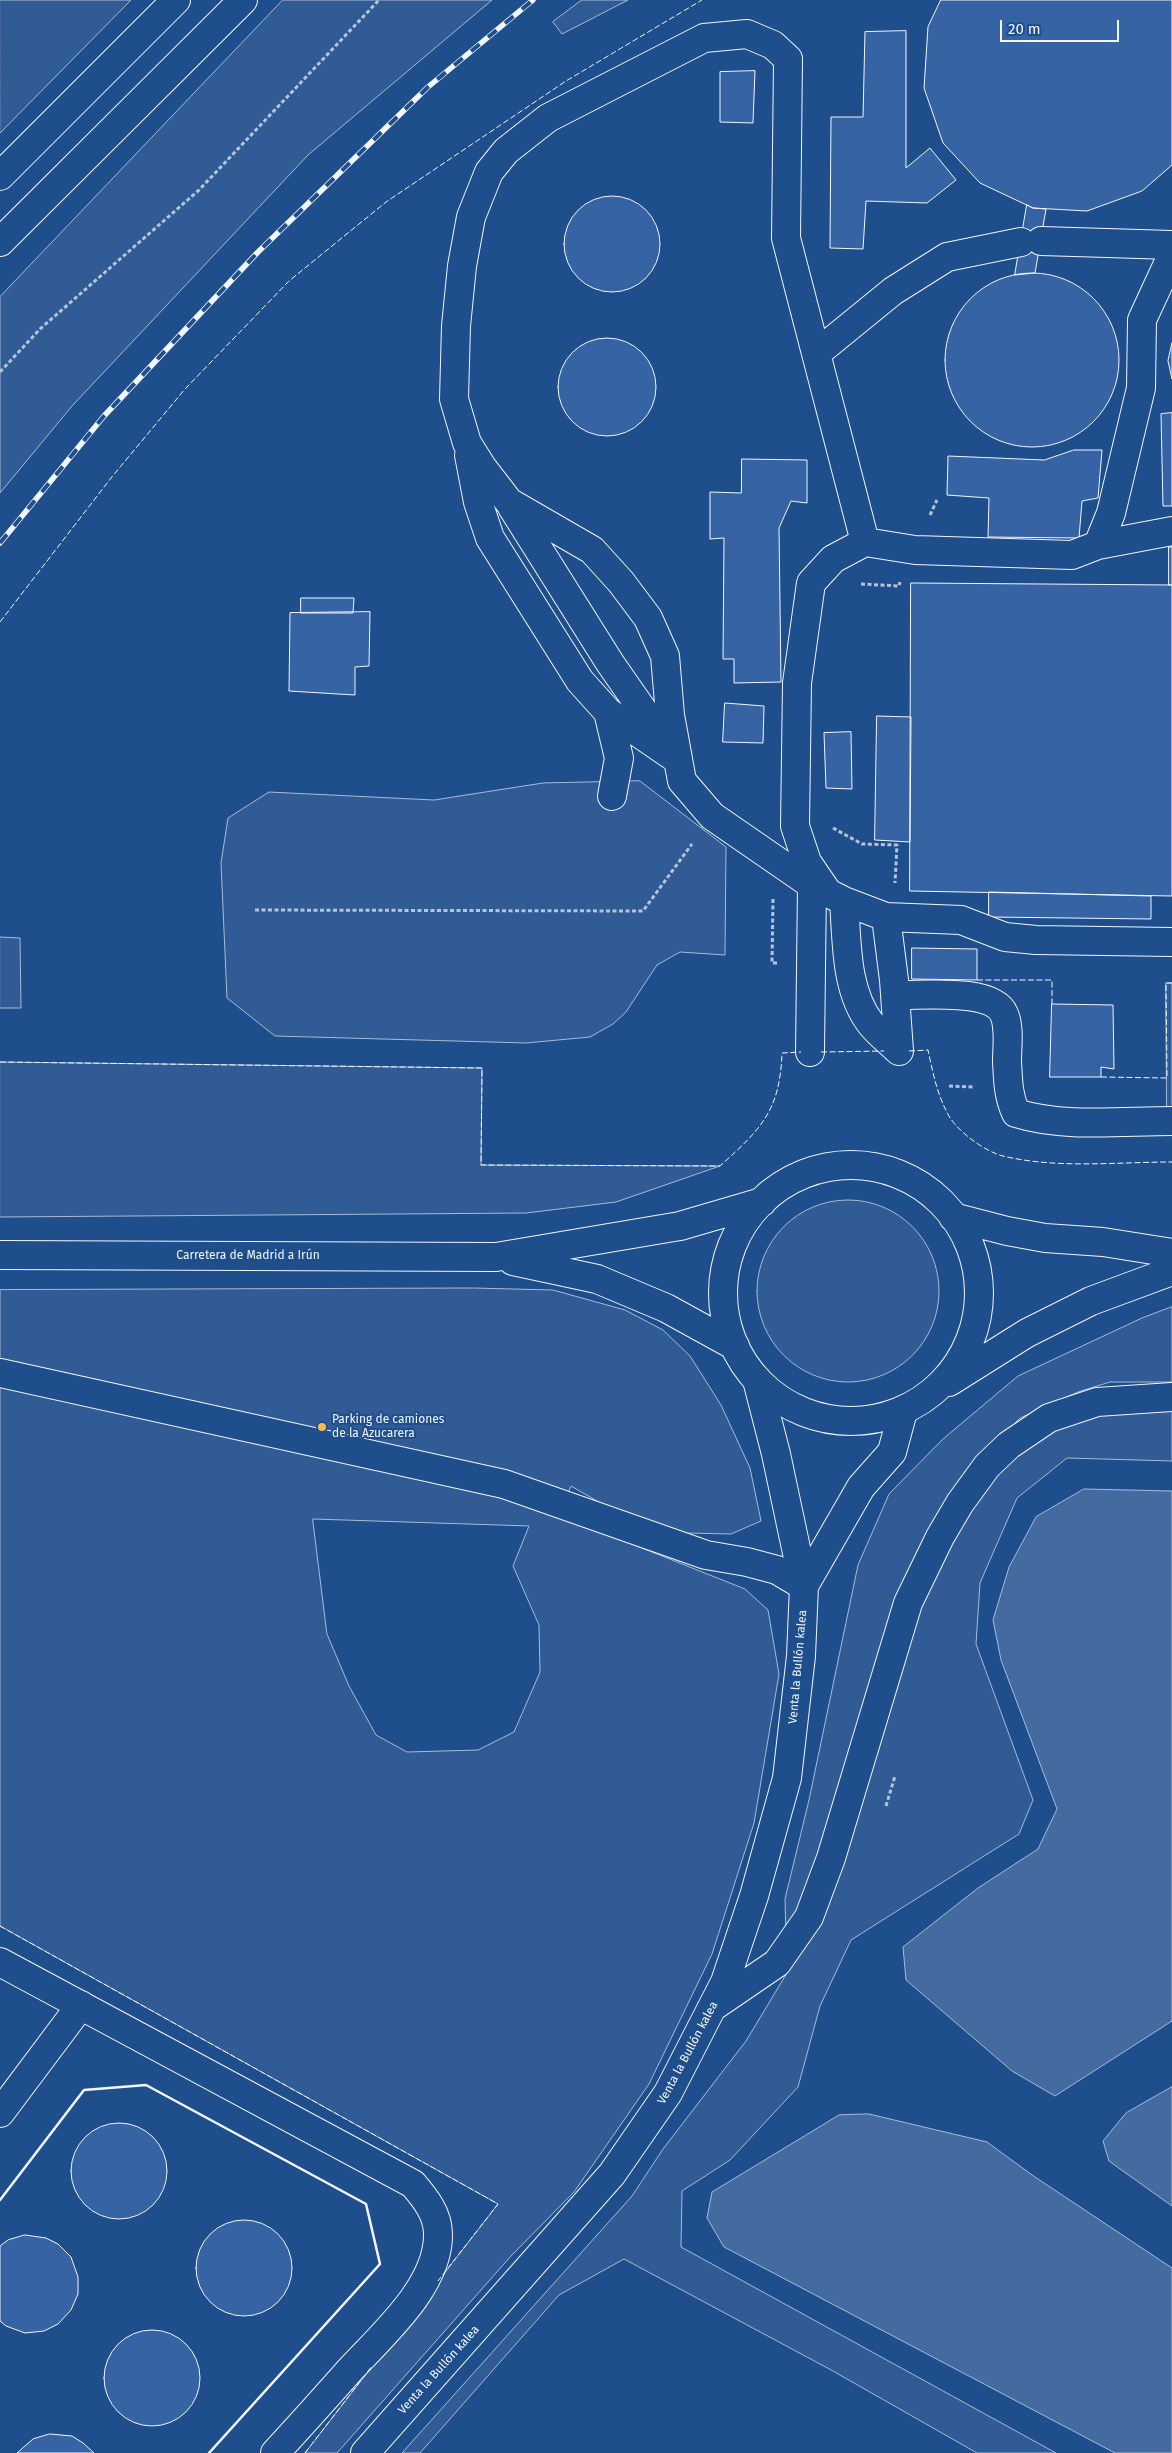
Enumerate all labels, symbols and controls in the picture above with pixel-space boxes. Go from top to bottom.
scale bar [1002,10,1121,42]
text: 20 m [1008,20,1041,38]
street label: Carretera de Madrid a Irún [176,1249,320,1263]
place label: Parking de camiones de la Azucarera [332,1413,444,1441]
marker: Parking de camiones de la Azucarera [316,1421,328,1433]
street label: Venta la Bullón kalea [786,1609,810,1725]
street label: Venta la Bullón kalea [655,1999,721,2107]
street label: Venta la Bullón kalea [395,2323,483,2417]

